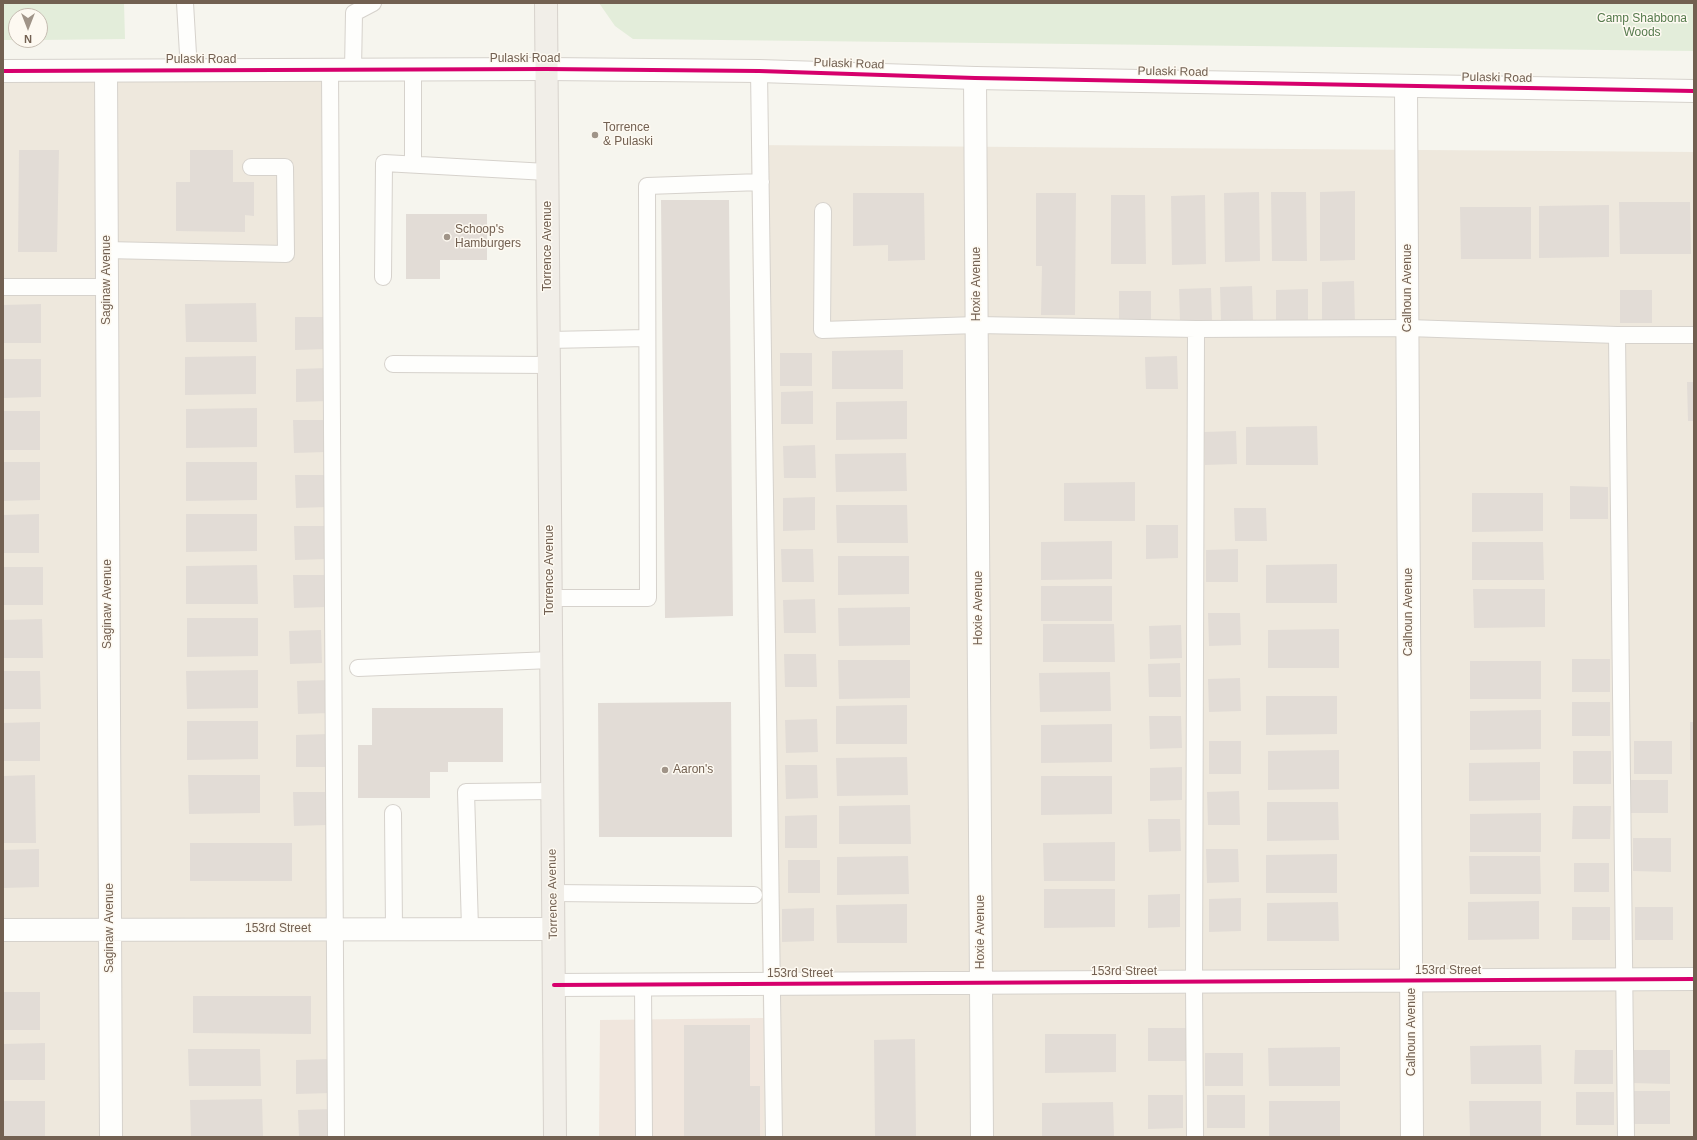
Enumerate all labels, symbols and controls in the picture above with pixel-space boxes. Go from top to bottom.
north arrow [8,8,48,48]
park label: Camp Shabbona Woods [1597,12,1687,40]
text: N [24,33,32,45]
street label: Pulaski Road [490,52,560,66]
street label: Pulaski Road [166,53,236,67]
street label: Pulaski Road [813,56,885,72]
street label: Pulaski Road [1138,64,1208,80]
street label: Pulaski Road [1462,70,1532,86]
place label: Torrence & Pulaski [603,121,653,149]
marker: Torrence & Pulaski [590,130,600,140]
street label: Torrence Avenue [541,201,555,291]
place label: Schoop's Hamburgers [455,223,521,251]
marker: Schoop's Hamburgers [442,232,452,242]
street label: Saginaw Avenue [100,235,114,325]
street label: Calhoun Avenue [1401,244,1415,332]
street label: Hoxie Avenue [970,247,984,321]
street label: Torrence Avenue [543,525,557,615]
street label: Saginaw Avenue [101,559,115,649]
street label: Calhoun Avenue [1402,568,1416,656]
street label: Hoxie Avenue [972,571,986,645]
place label: Aaron's [673,763,713,777]
marker: Aaron's [660,765,670,775]
street label: Torrence Avenue [545,849,561,939]
street label: Saginaw Avenue [103,883,117,973]
street label: Hoxie Avenue [974,895,988,969]
street label: 153rd Street [245,922,311,936]
street label: 153rd Street [1415,964,1481,978]
street label: 153rd Street [1091,965,1157,979]
street label: 153rd Street [767,967,833,981]
street label: Calhoun Avenue [1405,988,1419,1076]

